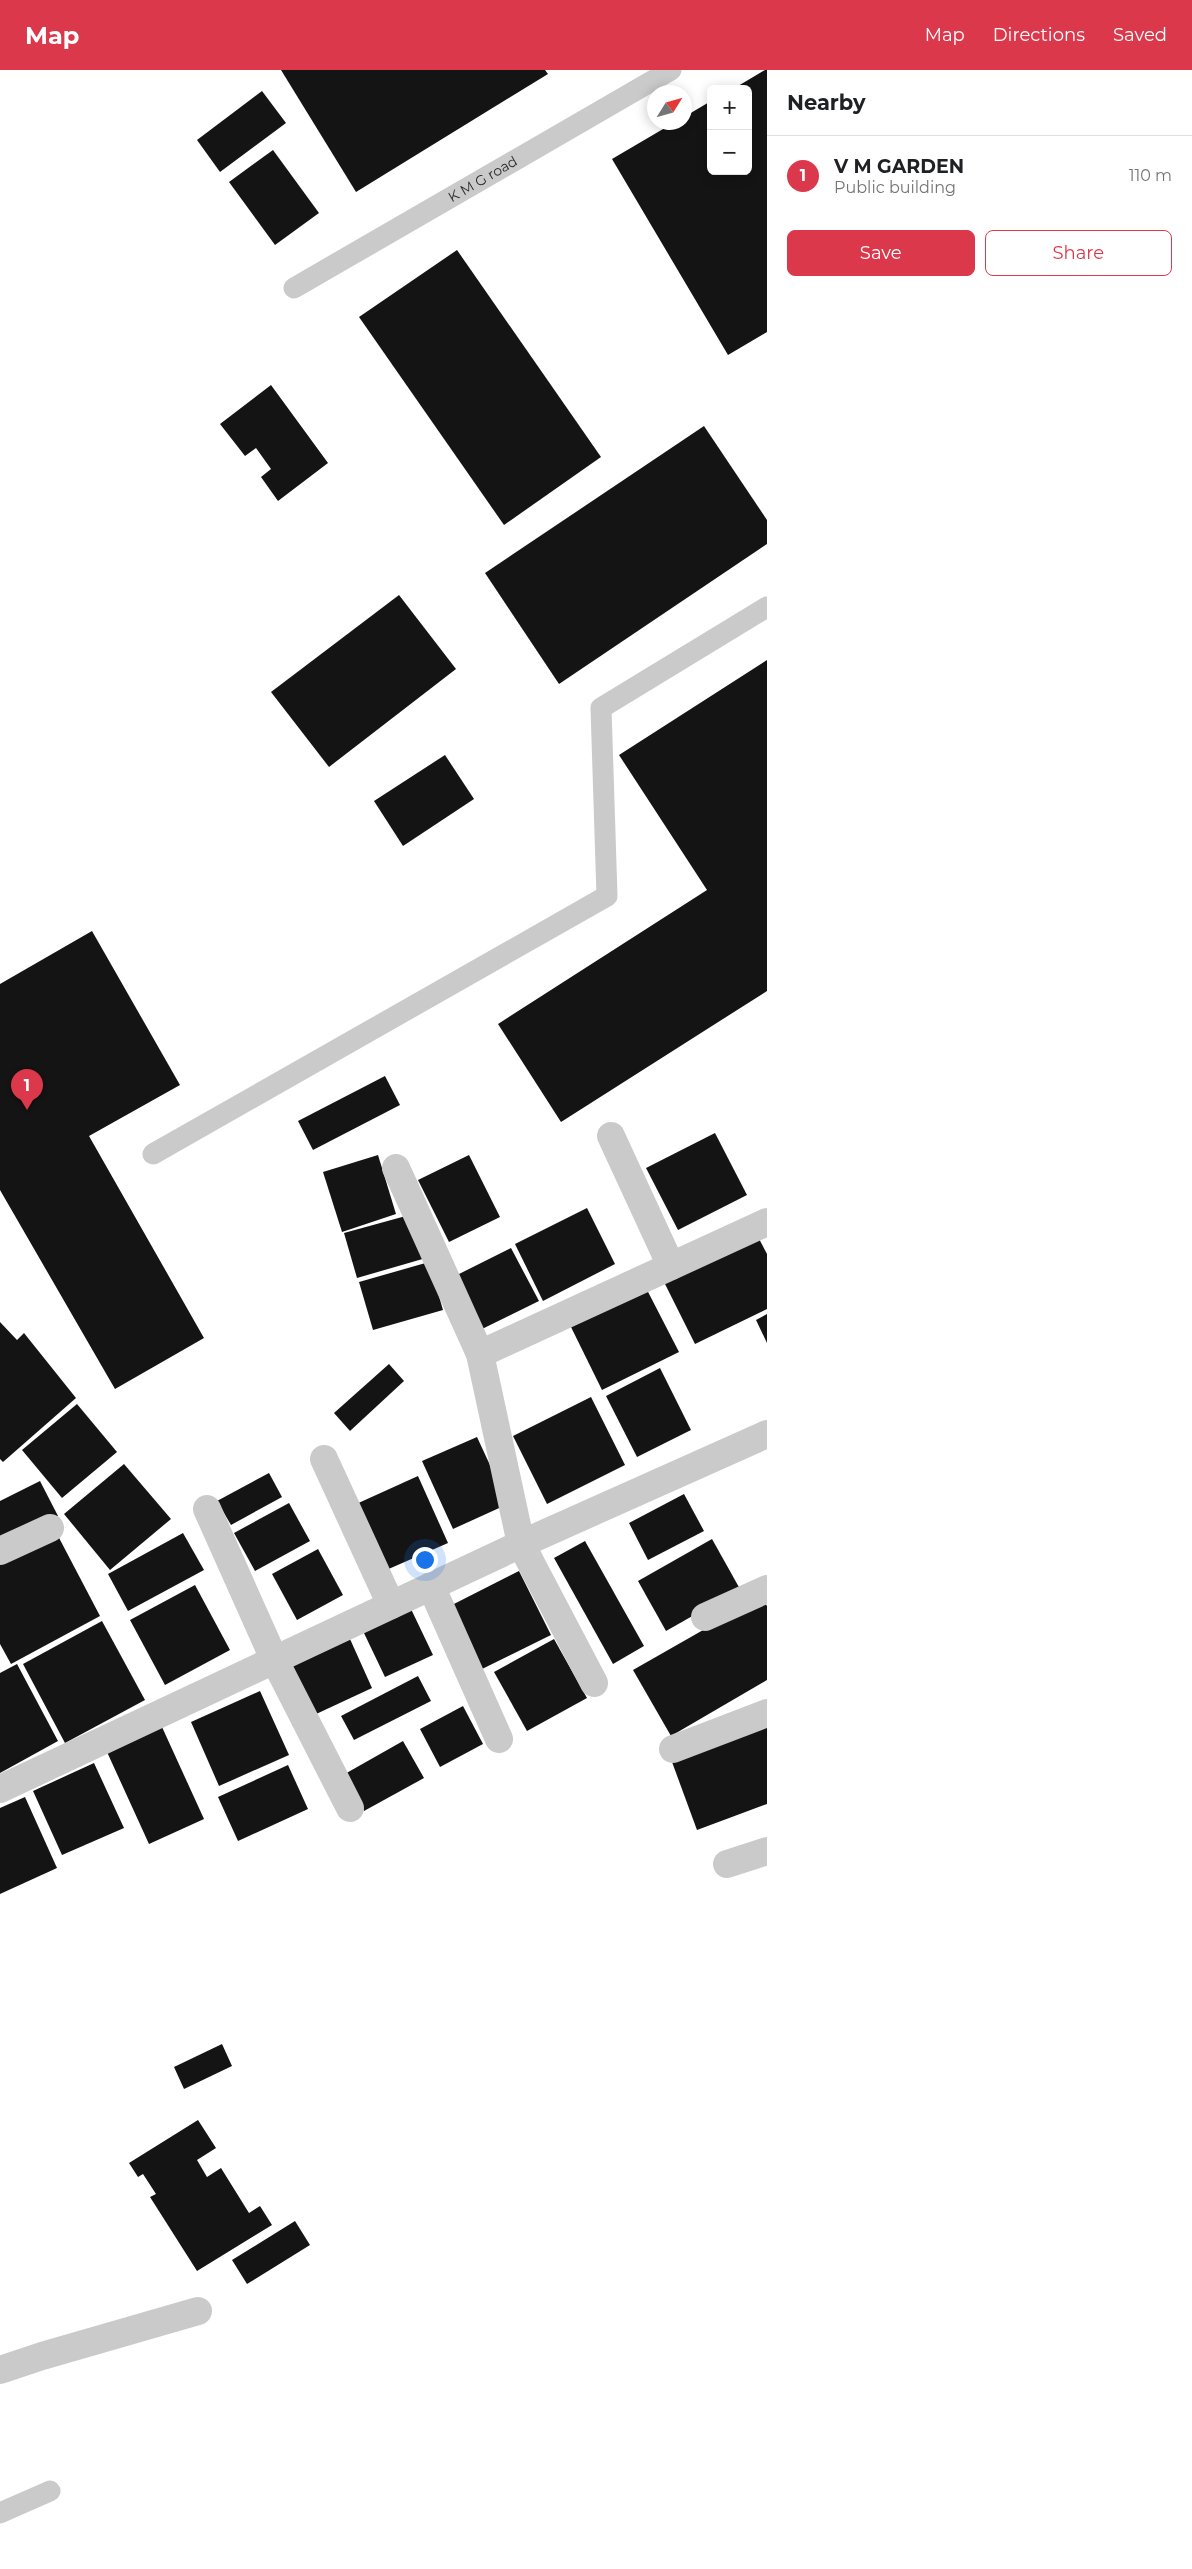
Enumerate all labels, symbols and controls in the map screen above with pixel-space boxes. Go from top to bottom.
text: Map [25,21,79,50]
text: Map [925,24,965,46]
text: Directions [993,24,1085,46]
text: Saved [1113,24,1167,46]
north arrow [647,85,692,130]
map controls [707,85,752,175]
button: + [707,85,752,130]
text: Nearby [787,90,866,115]
button: − [707,130,752,175]
street label: K M G road [445,152,521,206]
text: V M GARDEN [834,155,964,178]
text: 1 [800,166,806,185]
text: 110 m [1129,166,1172,185]
text: Public building [834,178,956,197]
button: Save [787,230,975,276]
button: Share [985,230,1172,276]
pin: 1 [11,1069,43,1110]
your location [412,1547,438,1573]

